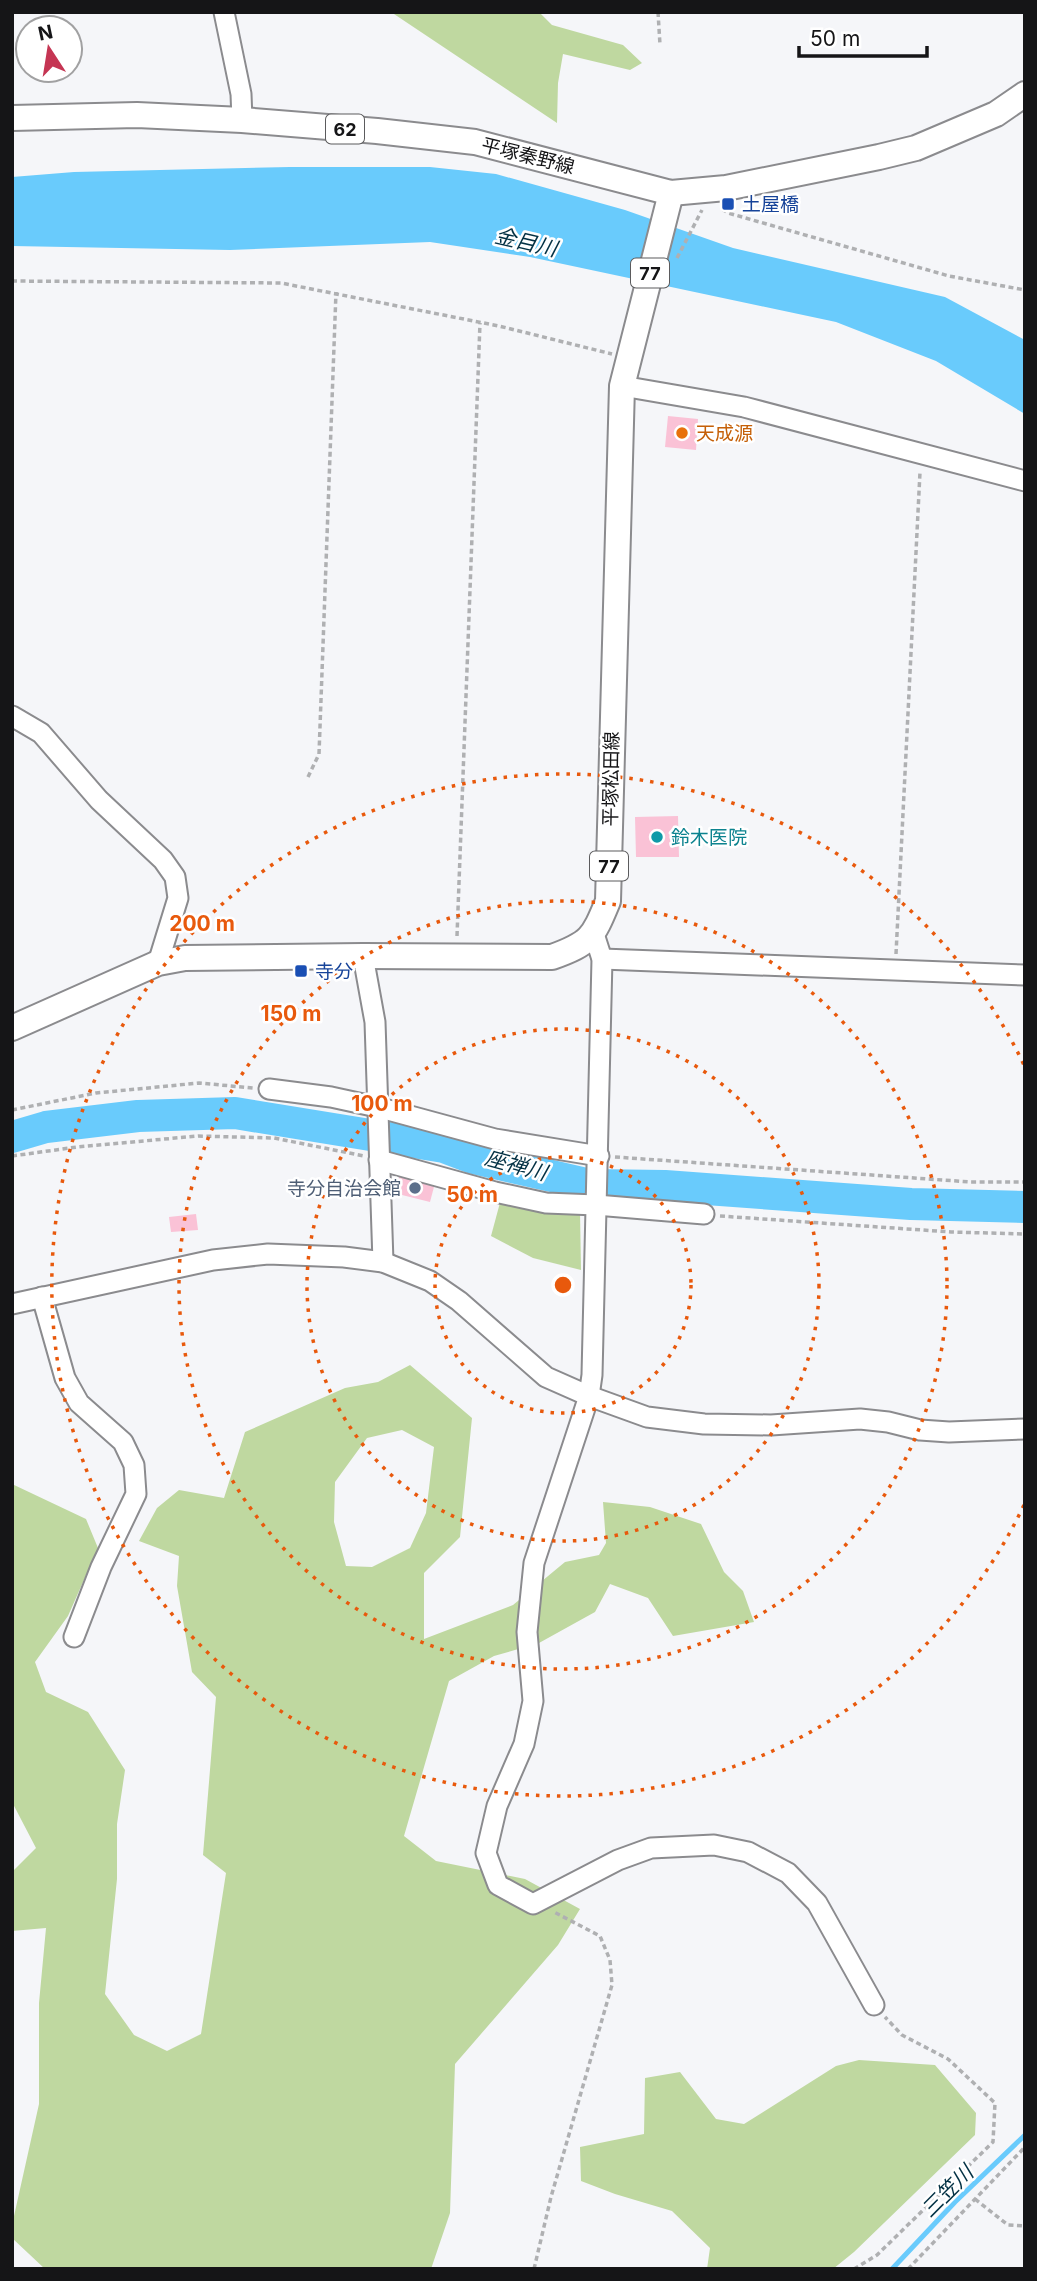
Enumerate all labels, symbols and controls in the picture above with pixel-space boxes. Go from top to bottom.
north arrow [14,14,84,84]
scale bar [799,14,927,58]
text: N [36,20,55,46]
text: 50 m [810,26,860,51]
road number: 62 [326,114,364,144]
street label: 平塚秦野線 [479,133,577,179]
place label: 土屋橋 [742,193,799,216]
marker: 土屋橋 [720,196,736,212]
water label: 金目川 [492,223,561,262]
road number: 77 [631,258,669,288]
place label: 天成源 [696,422,753,445]
marker: 天成源 [674,425,690,441]
street label: 平塚松田線 [599,731,623,827]
place label: 鈴木医院 [671,826,747,849]
marker: 鈴木医院 [649,829,665,845]
road number: 77 [590,852,628,880]
text: 200 m [169,911,235,936]
place label: 寺分 [315,960,353,983]
marker: 寺分 [293,963,309,979]
text: 150 m [261,1001,321,1026]
text: 100 m [351,1091,413,1116]
water label: 座禅川 [482,1145,552,1186]
place label: 寺分自治会館 [287,1177,401,1200]
marker: 寺分自治会館 [407,1180,423,1196]
text: 50 m [446,1182,498,1207]
centre of rings [551,1273,575,1297]
water label: 三笠川 [916,2158,980,2222]

